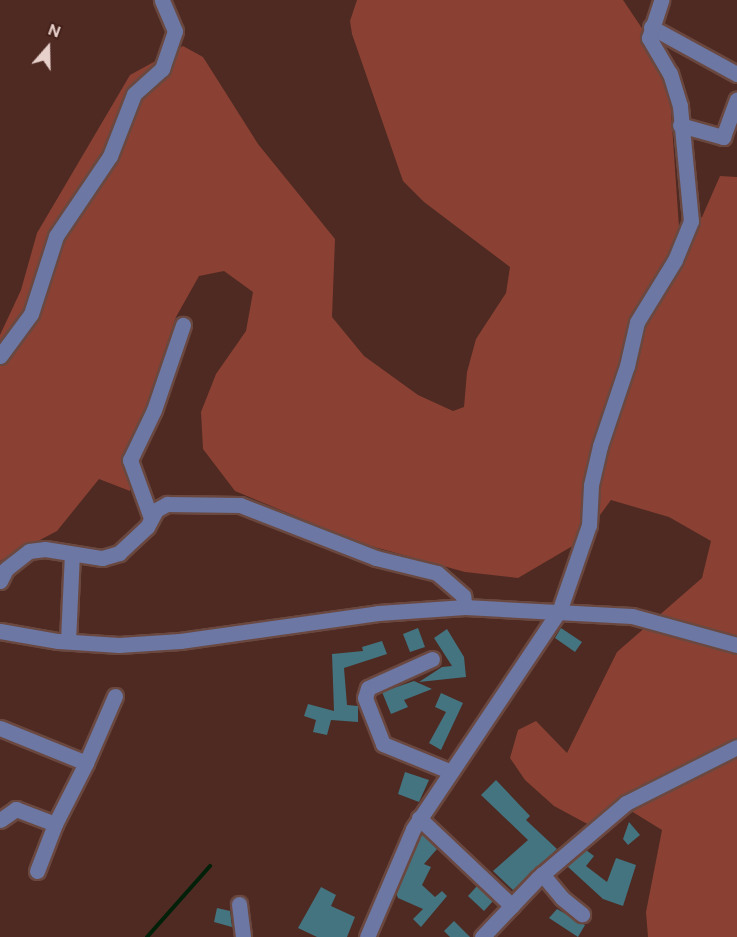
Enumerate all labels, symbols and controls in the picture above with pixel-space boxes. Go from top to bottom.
north arrow [18,18,78,78]
text: N [45,19,63,42]

